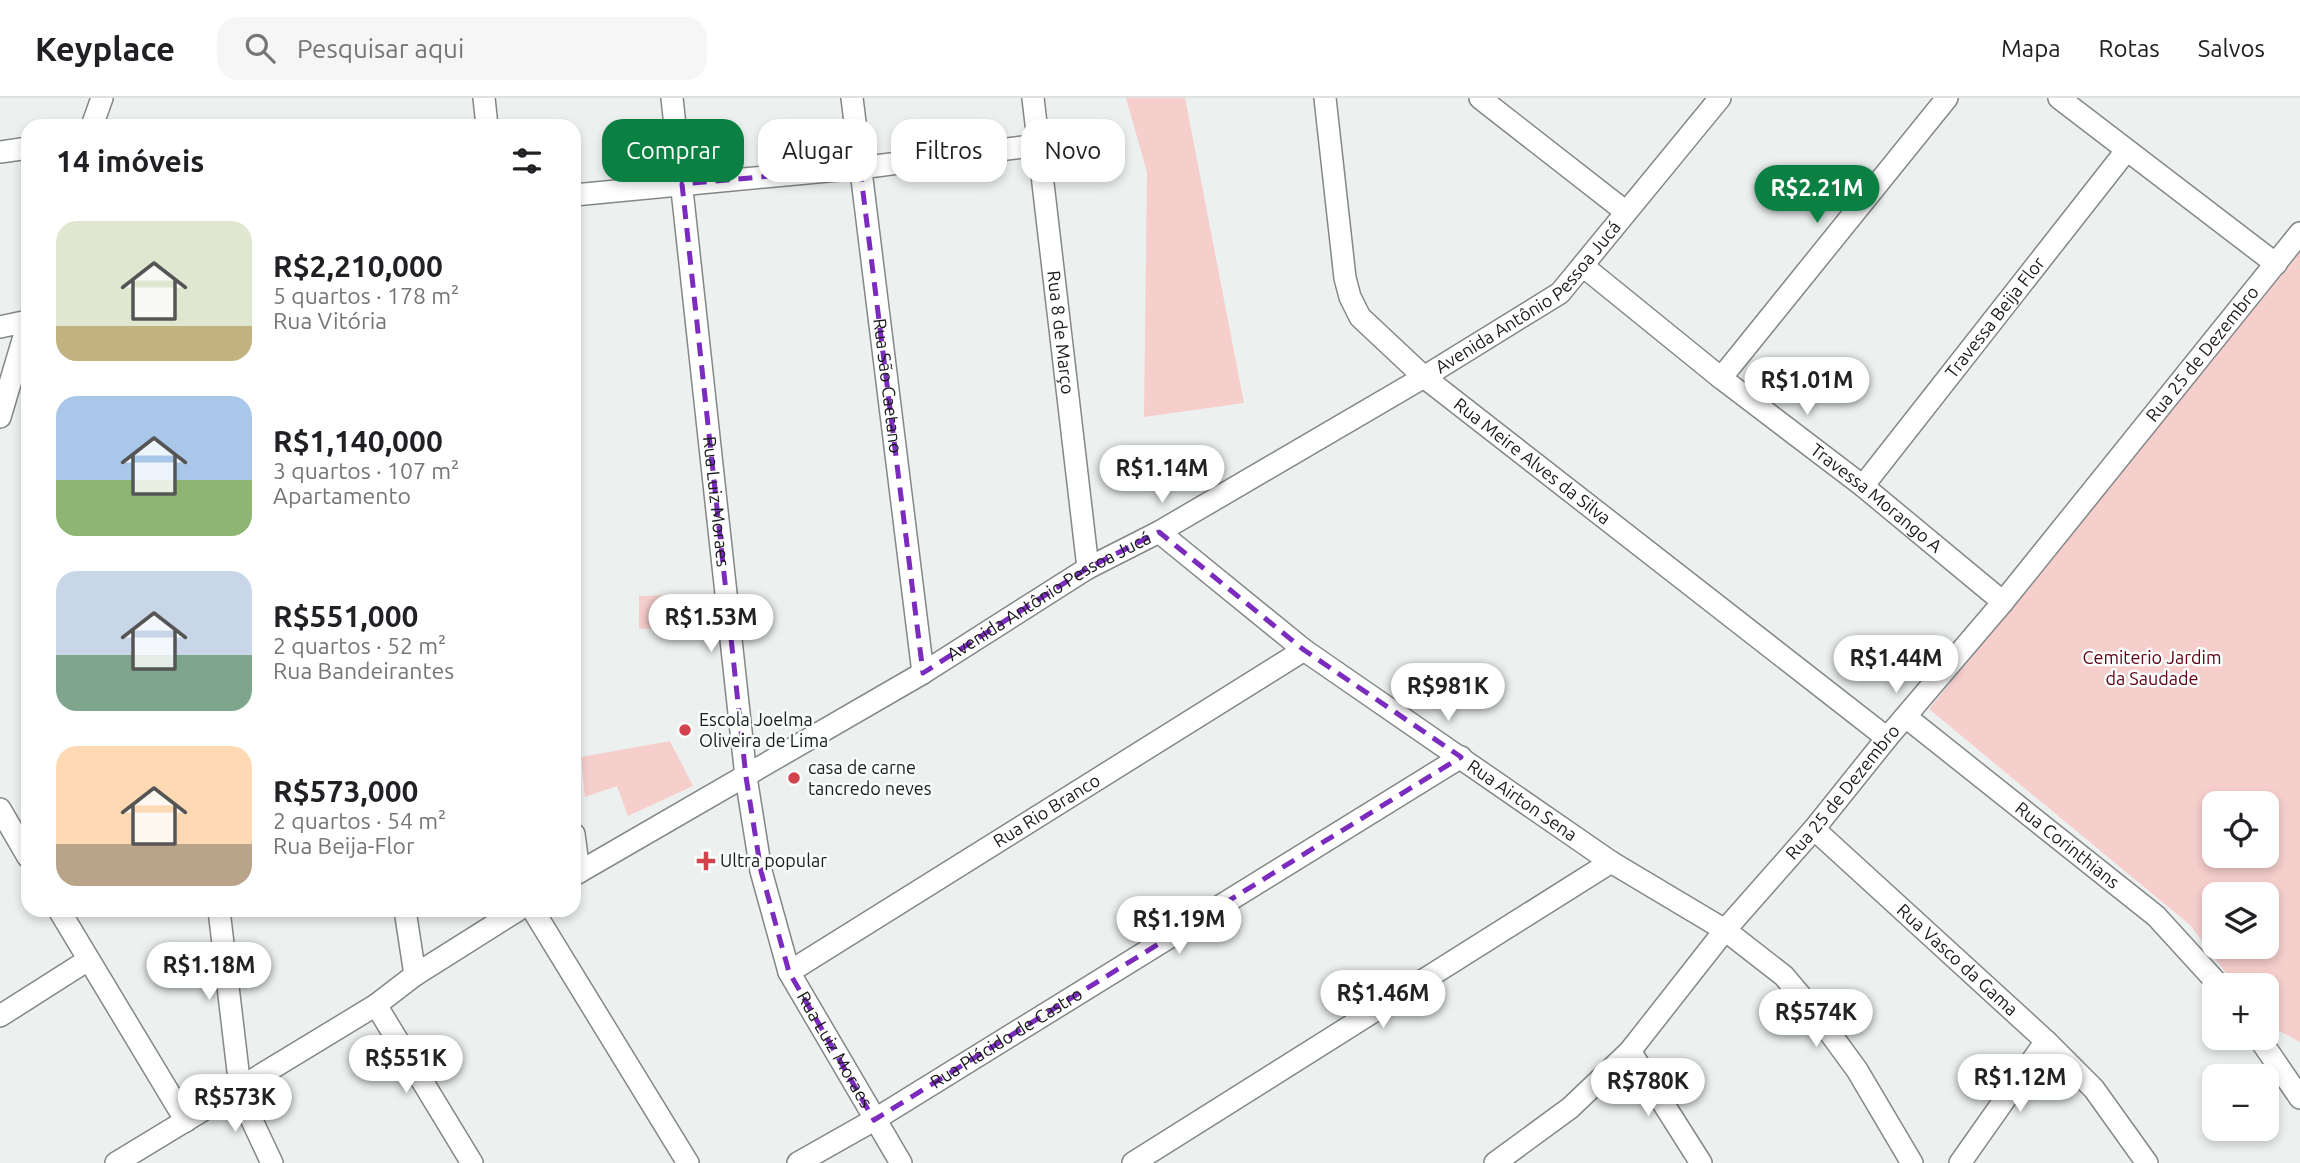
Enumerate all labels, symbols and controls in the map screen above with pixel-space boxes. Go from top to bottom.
search box [217,17,707,80]
icon: search [241,29,279,67]
text: Keyplace [35,30,175,67]
text: Pesquisar aqui [297,34,464,63]
text: Mapa [2001,35,2061,62]
text: Rotas [2099,35,2160,62]
text: Salvos [2198,35,2265,62]
chip: Comprar [602,119,744,182]
chip: Alugar [758,119,877,182]
chip: Filtros [891,119,1007,182]
chip: Novo [1021,119,1125,182]
icon: filters [508,142,546,180]
text: 14 imóveis [56,144,204,178]
pin: R$2.21M [1752,166,1882,225]
text: R$2.21M [1770,175,1864,200]
street label: Avenida Antônio Pessoa Jucá [1431,217,1624,377]
icon: home [112,249,196,333]
text: R$2,210,000 [273,249,443,283]
street label: Travessa Beija Flor [1941,252,2048,382]
street label: Rua 8 de Março [1044,269,1079,395]
street label: Rua 25 de Dezembro [2141,282,2262,425]
text: 5 quartos · 178 m² [273,283,459,308]
text: Rua Vitória [273,308,387,333]
street label: Rua São Caetano [870,317,907,454]
pin: R$1.01M [1742,358,1872,417]
text: R$1.01M [1760,367,1854,392]
street label: Rua Meire Alves da Silva [1450,393,1615,528]
icon: home [112,424,196,508]
text: R$1,140,000 [273,424,443,458]
street label: Rua Luiz Moraes [700,435,734,568]
street label: Travessa Morango A [1807,439,1947,556]
pin: R$1.14M [1097,446,1227,505]
text: R$1.14M [1115,455,1209,480]
text: 3 quartos · 107 m² [273,458,459,483]
text: Apartamento [273,483,411,508]
street label: Avenida Antônio Pessoa Jucá [943,527,1154,664]
pin: R$1.53M [646,594,776,654]
icon: home [112,599,196,683]
text: R$551,000 [273,599,419,633]
text: R$1.53M [664,604,758,629]
text: 2 quartos · 52 m² [273,633,446,658]
pin: R$1.44M [1831,636,1961,695]
text: R$1.44M [1849,645,1943,670]
park label: Cemiterio Jardim da Saudade [2082,647,2222,688]
text: Rua Bandeirantes [273,658,454,683]
pin: R$981K [1391,664,1505,723]
text: R$981K [1407,673,1489,698]
place label: Escola Joelma Oliveira de Lima [699,709,828,750]
street label: Rua 25 de Dezembro [1781,720,1903,863]
marker: Escola Joelma Oliveira de Lima [677,722,693,738]
street label: Rua Airton Sena [1464,755,1581,845]
place label: casa de carne tancredo neves [808,757,932,798]
street label: Rua Rio Branco [989,769,1103,851]
marker: casa de carne tancredo neves [786,770,802,786]
icon: home [112,774,196,858]
text: R$573,000 [273,774,419,808]
map controls [2202,791,2279,1141]
button: locate [2202,791,2279,868]
street label: Rua Corinthians [2012,797,2124,892]
text: 2 quartos · 54 m² [273,808,446,833]
text: Rua Beija-Flor [273,833,415,858]
place label: Ultra popular [720,850,827,870]
marker: Ultra popular [698,853,714,869]
button: layers [2202,882,2279,959]
pin: R$1.19M [1114,896,1244,956]
street label: Rua Vasco da Gama [1894,899,2022,1019]
text: R$1.19M [1132,906,1226,931]
pin: R$1.18M [144,942,274,1002]
text: R$1.18M [162,952,256,977]
pin: R$1.46M [1318,970,1448,1030]
button: + [2202,973,2279,1050]
text: R$1.46M [1336,980,1430,1005]
street label: Rua Plácido de Castro [926,983,1085,1092]
street label: Rua Luiz Moraes [794,987,877,1111]
pin: R$574K [1759,990,1873,1049]
text: R$574K [1775,999,1857,1024]
pin: R$551K [349,1035,463,1095]
text: R$551K [365,1045,447,1070]
pin: R$1.12M [1955,1054,2085,1114]
pin: R$780K [1591,1058,1705,1118]
text: R$1.12M [1973,1064,2067,1089]
button: − [2202,1064,2279,1141]
text: R$780K [1607,1068,1689,1093]
pin: R$573K [178,1074,292,1134]
text: R$573K [194,1084,276,1109]

